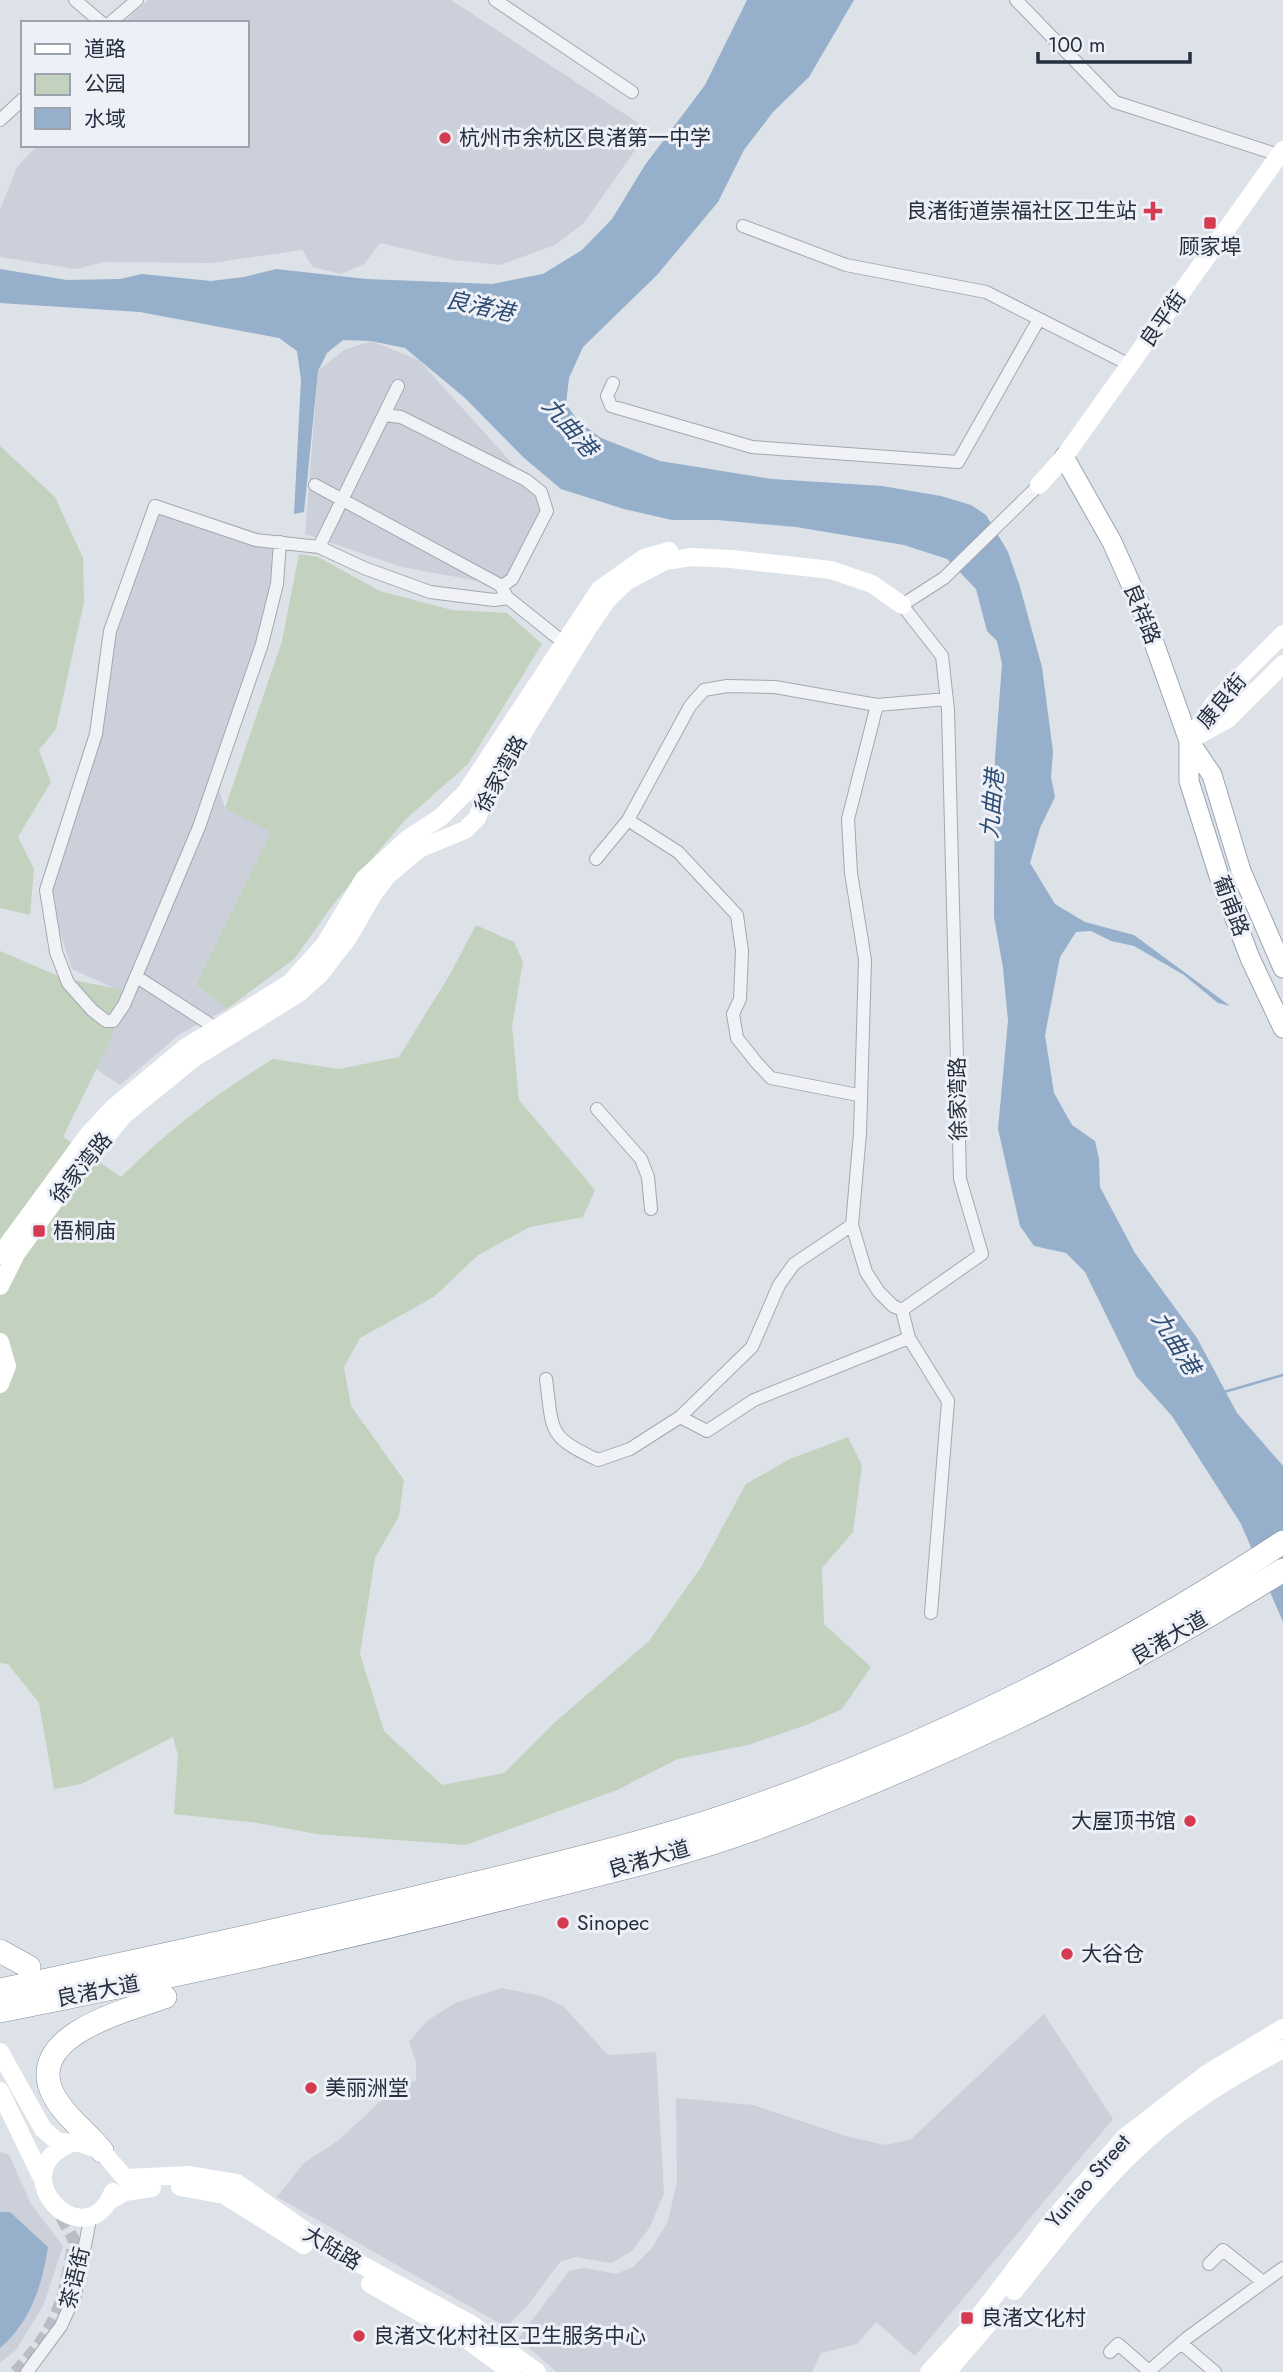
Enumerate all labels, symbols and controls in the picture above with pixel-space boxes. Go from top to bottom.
legend [21,21,248,147]
scale bar [1038,21,1190,65]
text: 100 m [1048,30,1105,60]
text: 道路 [84,34,126,64]
text: 公园 [84,69,126,99]
text: 水域 [84,104,126,134]
place label: 杭州市余杭区良渚第一中学 [459,123,711,153]
marker: 杭州市余杭区良渚第一中学 [437,130,453,146]
place label: 良渚街道崇福社区卫生站 [906,196,1137,226]
marker: 良渚街道崇福社区卫生站 [1143,201,1163,221]
marker: 顾家埠 [1202,215,1218,231]
place label: 顾家埠 [1179,232,1242,262]
water label: 良渚港 [443,282,520,330]
street label: 良平街 [1133,285,1193,353]
water label: 九曲港 [535,390,607,466]
street label: 良祥路 [1116,579,1168,649]
street label: 康良街 [1190,667,1254,735]
street label: 徐家湾路 [468,730,534,818]
water label: 九曲港 [972,765,1012,840]
street label: 葡甫路 [1206,871,1256,941]
street label: 徐家湾路 [942,1057,974,1141]
street label: 徐家湾路 [43,1126,119,1210]
place label: 梧桐庙 [53,1216,116,1246]
marker: 梧桐庙 [31,1223,47,1239]
water label: 九曲港 [1143,1305,1210,1384]
street label: 良渚大道 [1125,1604,1213,1672]
place label: 大屋顶书馆 [1071,1806,1176,1836]
marker: 大屋顶书馆 [1182,1813,1198,1829]
street label: 良渚大道 [604,1833,694,1885]
place label: Sinopec [577,1908,649,1938]
marker: Sinopec [555,1915,571,1931]
place label: 大谷仓 [1081,1939,1144,1969]
marker: 大谷仓 [1059,1946,1075,1962]
street label: 良渚大道 [54,1968,142,2014]
place label: 美丽洲堂 [325,2073,409,2103]
marker: 美丽洲堂 [303,2080,319,2096]
street label: Yuniao Street [1039,2128,1137,2234]
street label: 大陆路 [297,2219,367,2277]
street label: 茶语街 [53,2244,97,2312]
place label: 良渚文化村 [981,2303,1086,2333]
marker: 良渚文化村 [959,2310,975,2326]
place label: 良渚文化村社区卫生服务中心 [373,2321,646,2351]
marker: 良渚文化村社区卫生服务中心 [351,2328,367,2344]

